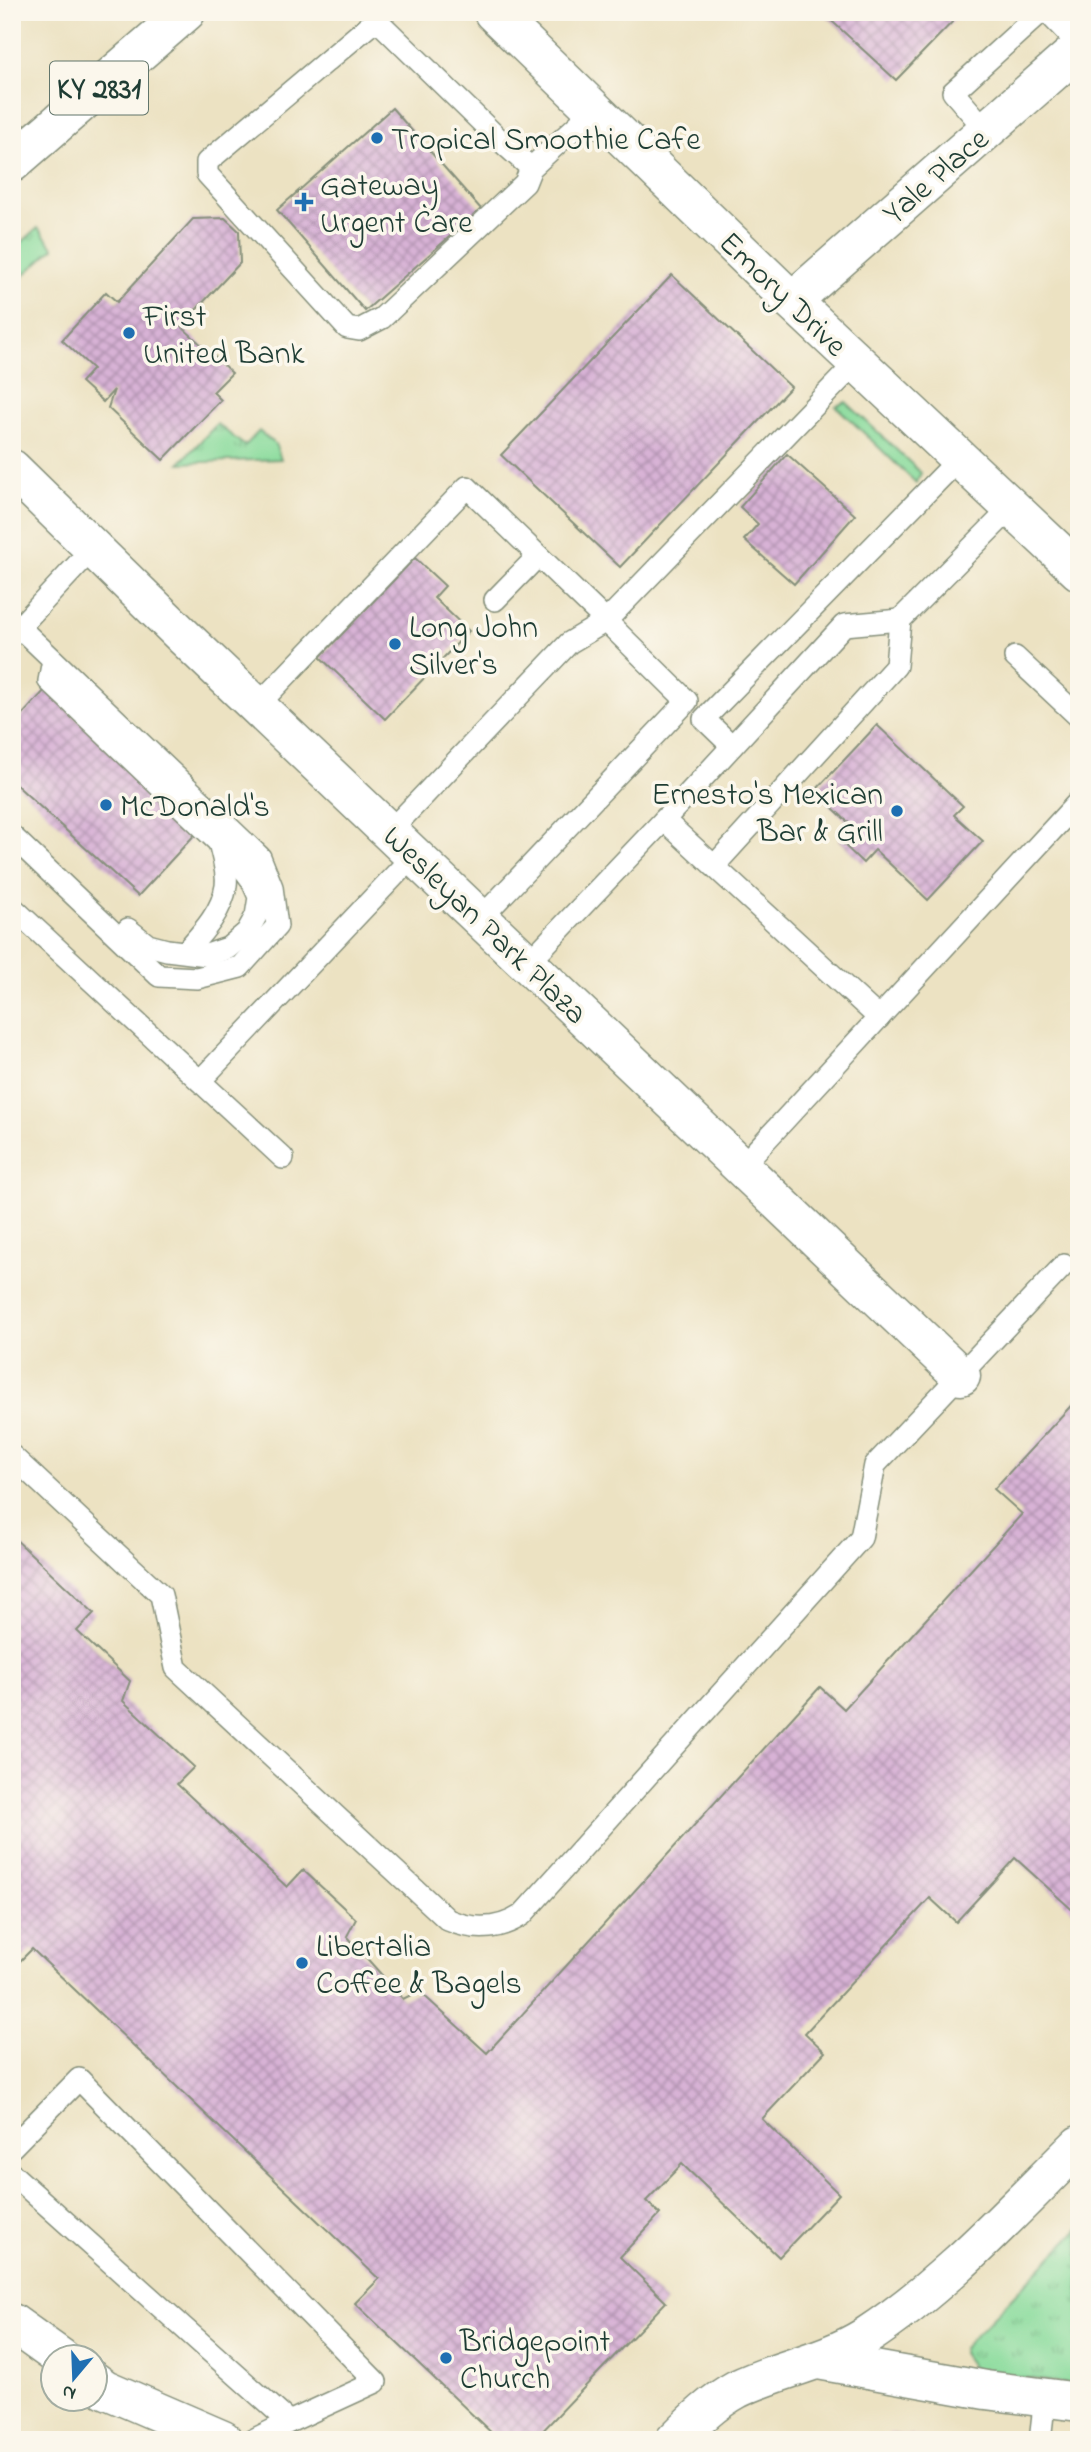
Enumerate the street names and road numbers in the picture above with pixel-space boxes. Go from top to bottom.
road number: KY 2831 [50,61,148,114]
street label: Yale Place [874,118,1001,237]
street label: Emory Drive [706,222,857,370]
street label: Wesleyan Park Plaza [370,816,597,1037]

